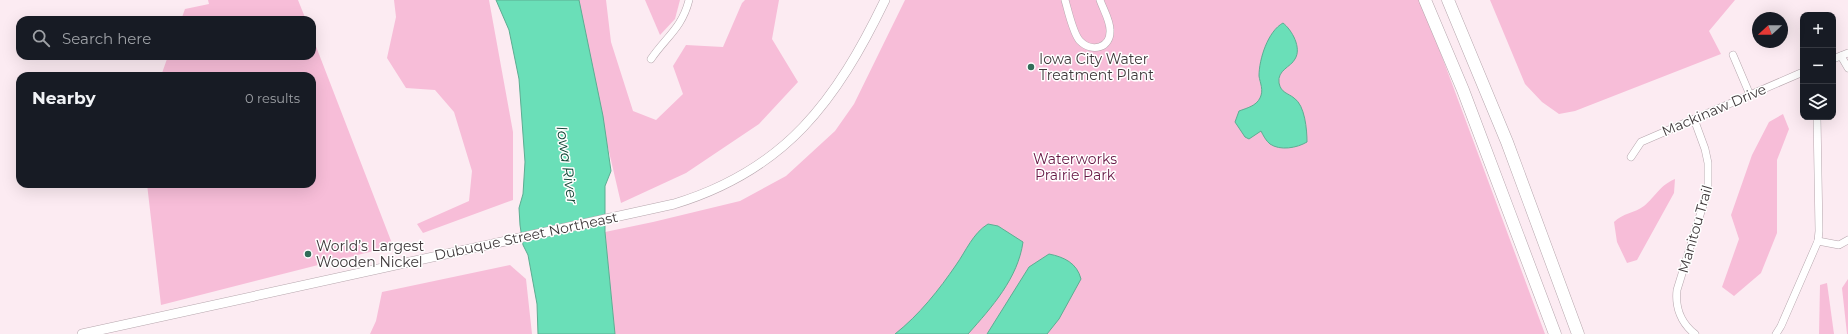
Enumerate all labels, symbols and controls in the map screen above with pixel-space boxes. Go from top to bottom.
north arrow [1752,12,1788,48]
map controls [1800,12,1836,120]
button: + [1800,12,1836,48]
search box [16,16,316,60]
icon: search [30,27,52,49]
text: Search here [62,29,151,48]
button: − [1800,48,1836,84]
place label: Iowa City Water Treatment Plant [1039,50,1154,84]
marker: Iowa City Water Treatment Plant [1026,62,1036,72]
street label: Mackinaw Drive [1659,80,1769,140]
button: layers [1800,84,1836,120]
text: Nearby [32,88,96,108]
text: 0 results [245,90,300,106]
water label: Iowa River [553,125,583,206]
park label: Waterworks Prairie Park [1033,150,1117,184]
street label: Manitou Trail [1674,183,1716,275]
street label: Dubuque Street Northeast [433,208,620,264]
place label: World’s Largest Wooden Nickel [316,237,424,271]
marker: World’s Largest Wooden Nickel [303,249,313,259]

